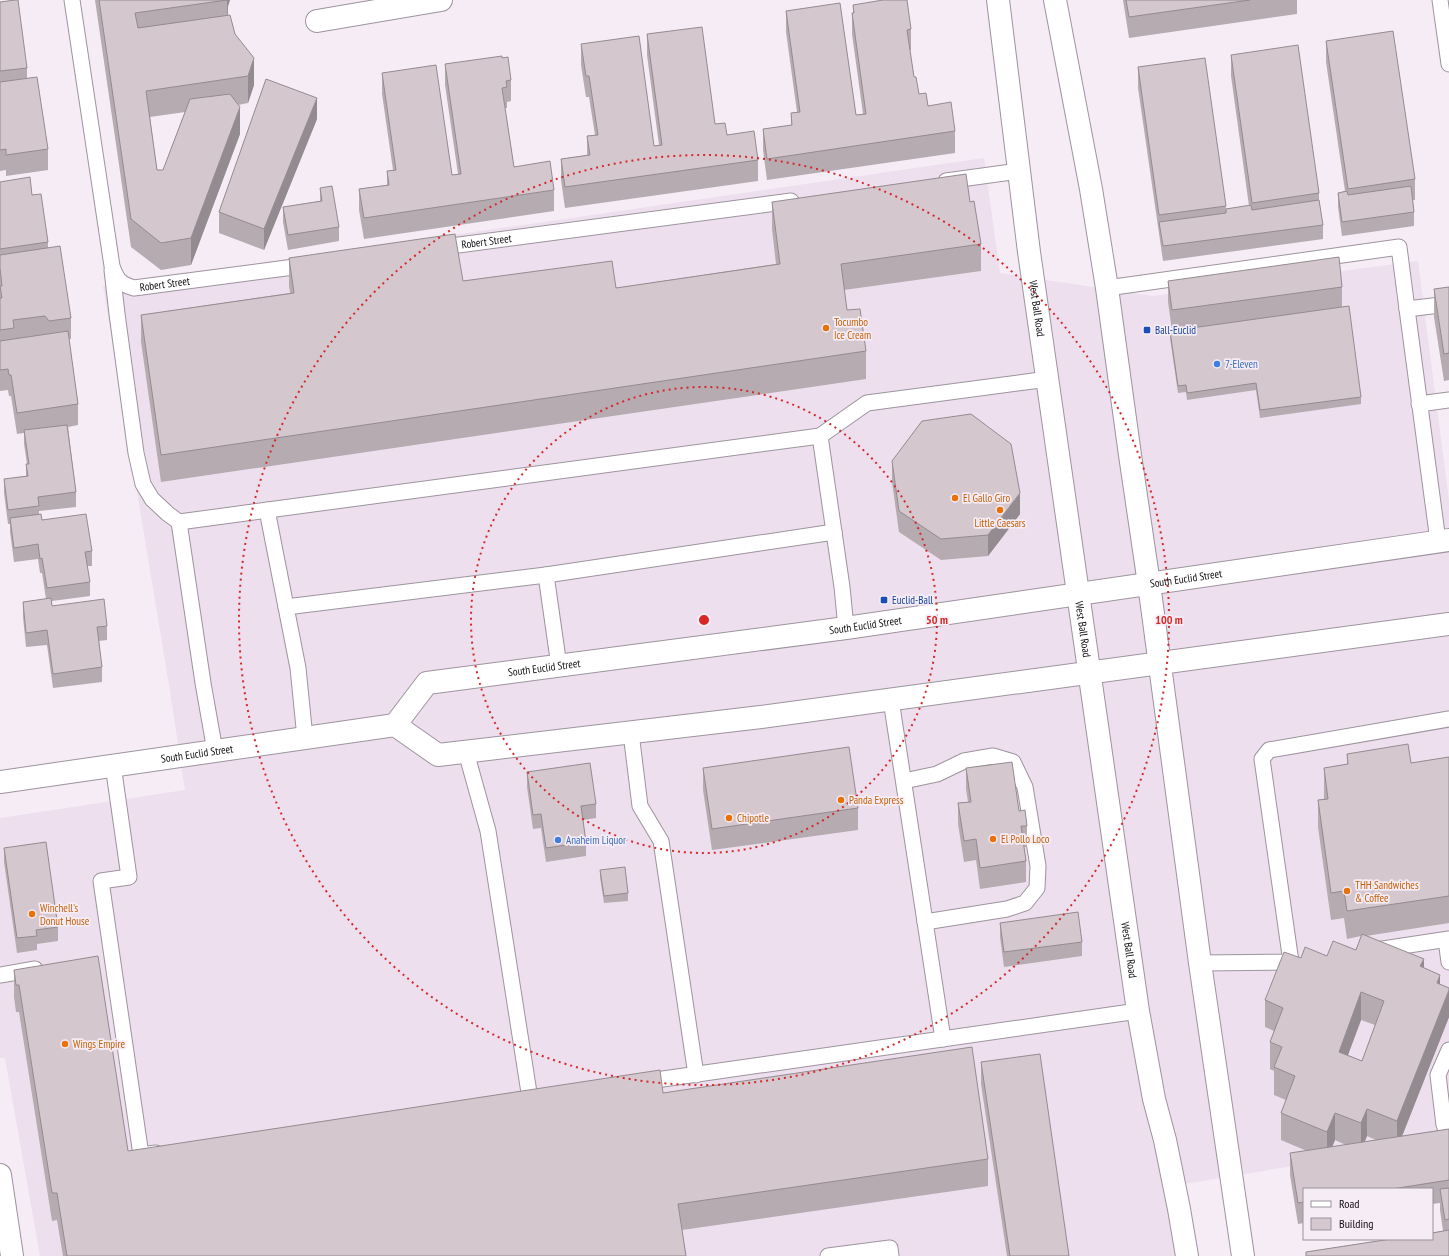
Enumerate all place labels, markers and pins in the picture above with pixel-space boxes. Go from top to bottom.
place label: Tocumbo Ice Cream [834,315,871,342]
marker: Tocumbo Ice Cream [821,323,831,333]
place label: Ball-Euclid [1155,323,1196,337]
marker: Ball-Euclid [1142,325,1152,335]
place label: 7-Eleven [1225,357,1258,371]
marker: 7-Eleven [1212,359,1222,369]
place label: El Gallo Giro [963,491,1010,505]
marker: El Gallo Giro [950,493,960,503]
marker: Little Caesars [995,505,1005,515]
place label: Little Caesars [974,516,1026,530]
place label: Euclid-Ball [892,593,933,607]
marker: Euclid-Ball [879,595,889,605]
centre of rings [697,613,711,627]
place label: Panda Express [849,793,904,807]
marker: Panda Express [836,795,846,805]
place label: Chipotle [737,811,769,825]
marker: Chipotle [724,813,734,823]
place label: El Pollo Loco [1001,832,1050,846]
place label: Anaheim Liquor [566,833,626,847]
marker: El Pollo Loco [988,834,998,844]
marker: Anaheim Liquor [553,835,563,845]
place label: THH Sandwiches & Coffee [1355,878,1419,905]
marker: THH Sandwiches & Coffee [1342,886,1352,896]
place label: Winchell's Donut House [40,901,90,928]
marker: Winchell's Donut House [27,909,37,919]
place label: Wings Empire [73,1037,125,1051]
marker: Wings Empire [60,1039,70,1049]

